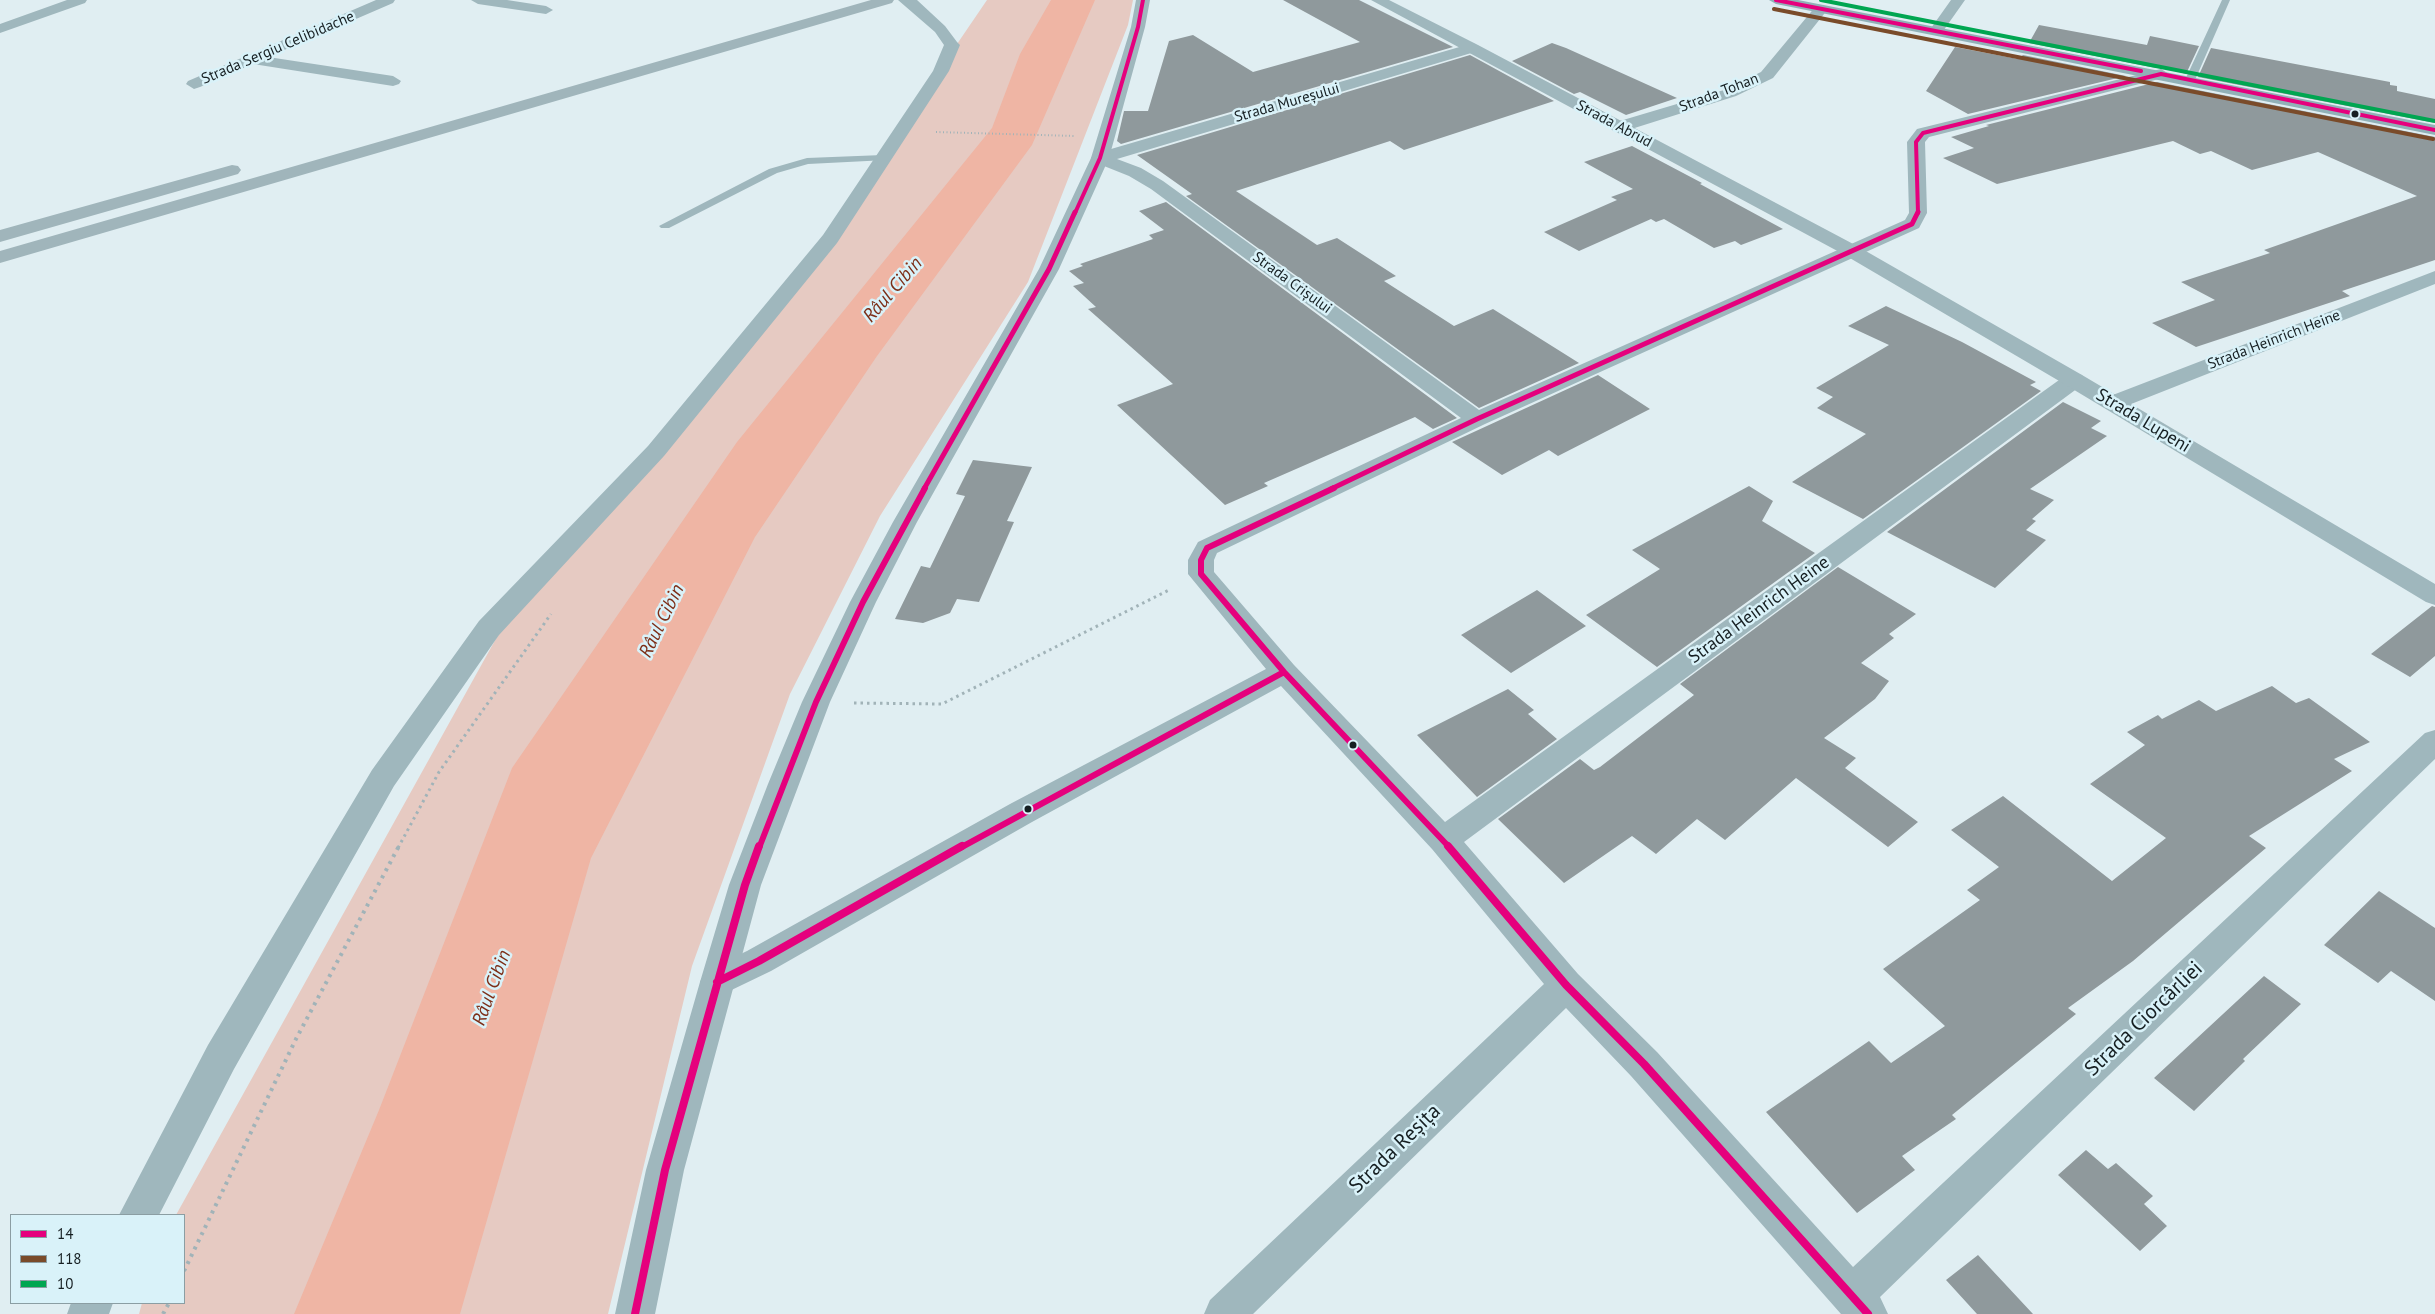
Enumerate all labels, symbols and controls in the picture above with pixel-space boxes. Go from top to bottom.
street label: Strada Sergiu Celibidache [199,8,357,88]
street label: Strada Tohan [1677,70,1761,116]
street label: Strada Mureșului [1232,79,1342,127]
street label: Strada Abrud [1573,97,1655,151]
unlabelled marker [2350,109,2360,119]
street label: Strada Crișului [1249,248,1335,318]
water label: Râul Cibin [859,253,927,327]
street label: Strada Heinrich Heine [2205,306,2343,374]
street label: Strada Lupeni [2092,384,2194,458]
street label: Strada Heinrich Heine [1684,552,1834,668]
water label: Râul Cibin [635,581,689,661]
unlabelled marker [1348,740,1358,750]
unlabelled marker [1023,804,1033,814]
water label: Râul Cibin [468,947,516,1029]
street label: Strada Ciorcârliei [2080,956,2208,1082]
street label: Strada Reșița [1344,1099,1446,1199]
legend [10,1214,185,1304]
text: 14 [57,1224,73,1243]
text: 118 [57,1249,82,1268]
text: 10 [57,1274,73,1293]

